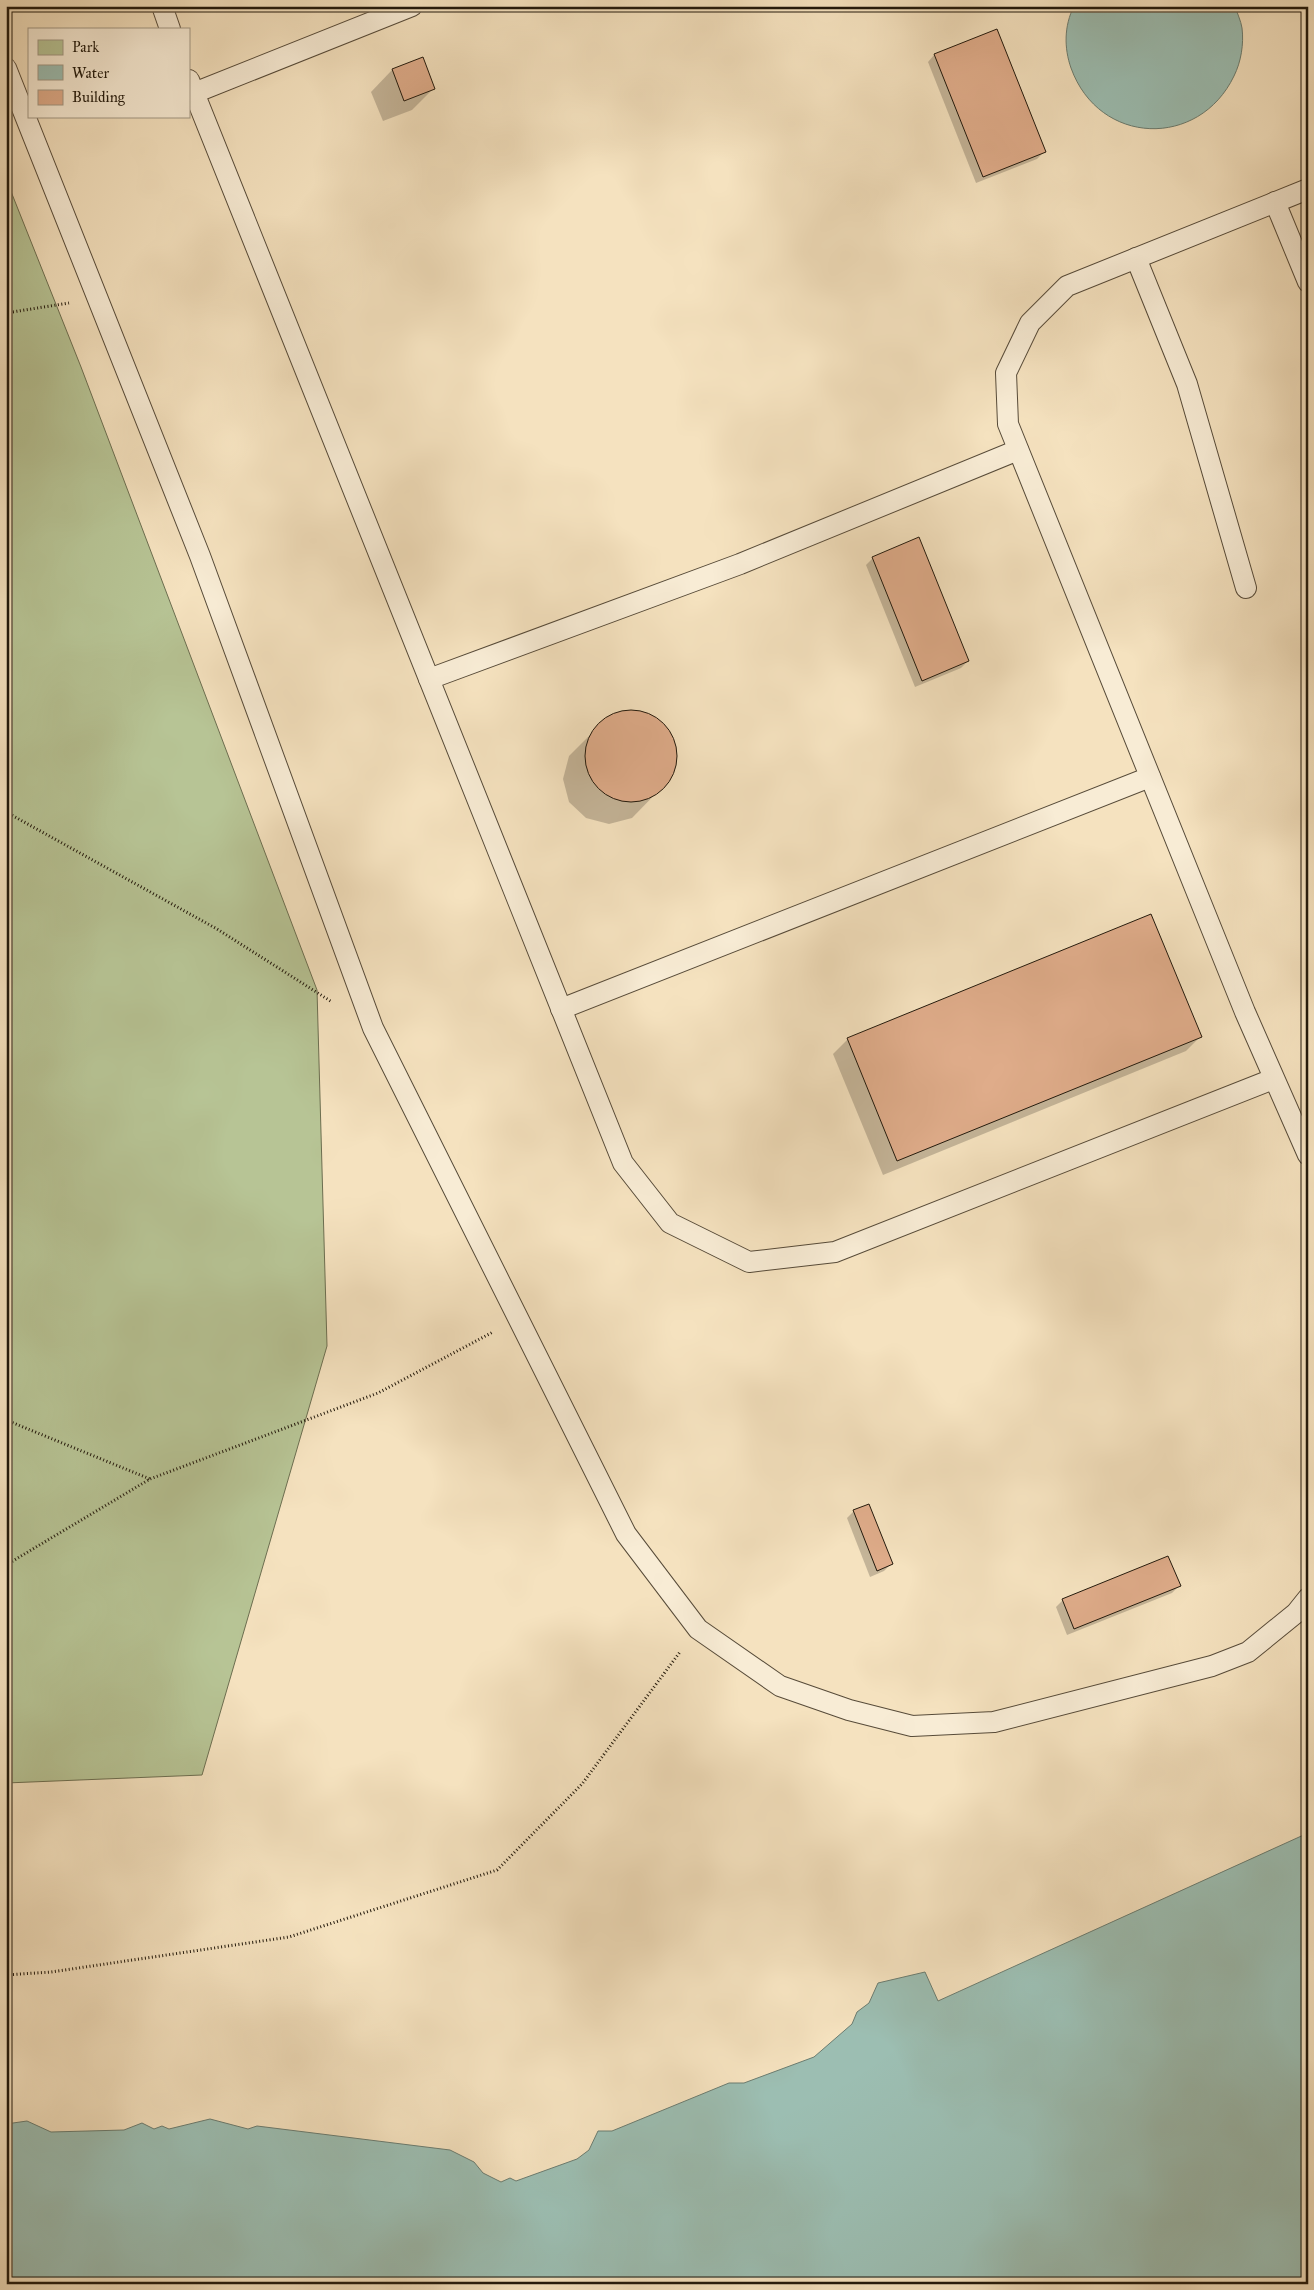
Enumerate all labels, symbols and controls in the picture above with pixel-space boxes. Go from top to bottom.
legend [28,28,190,118]
text: Park [72,38,99,56]
text: Water [72,64,109,82]
text: Building [72,88,126,106]

